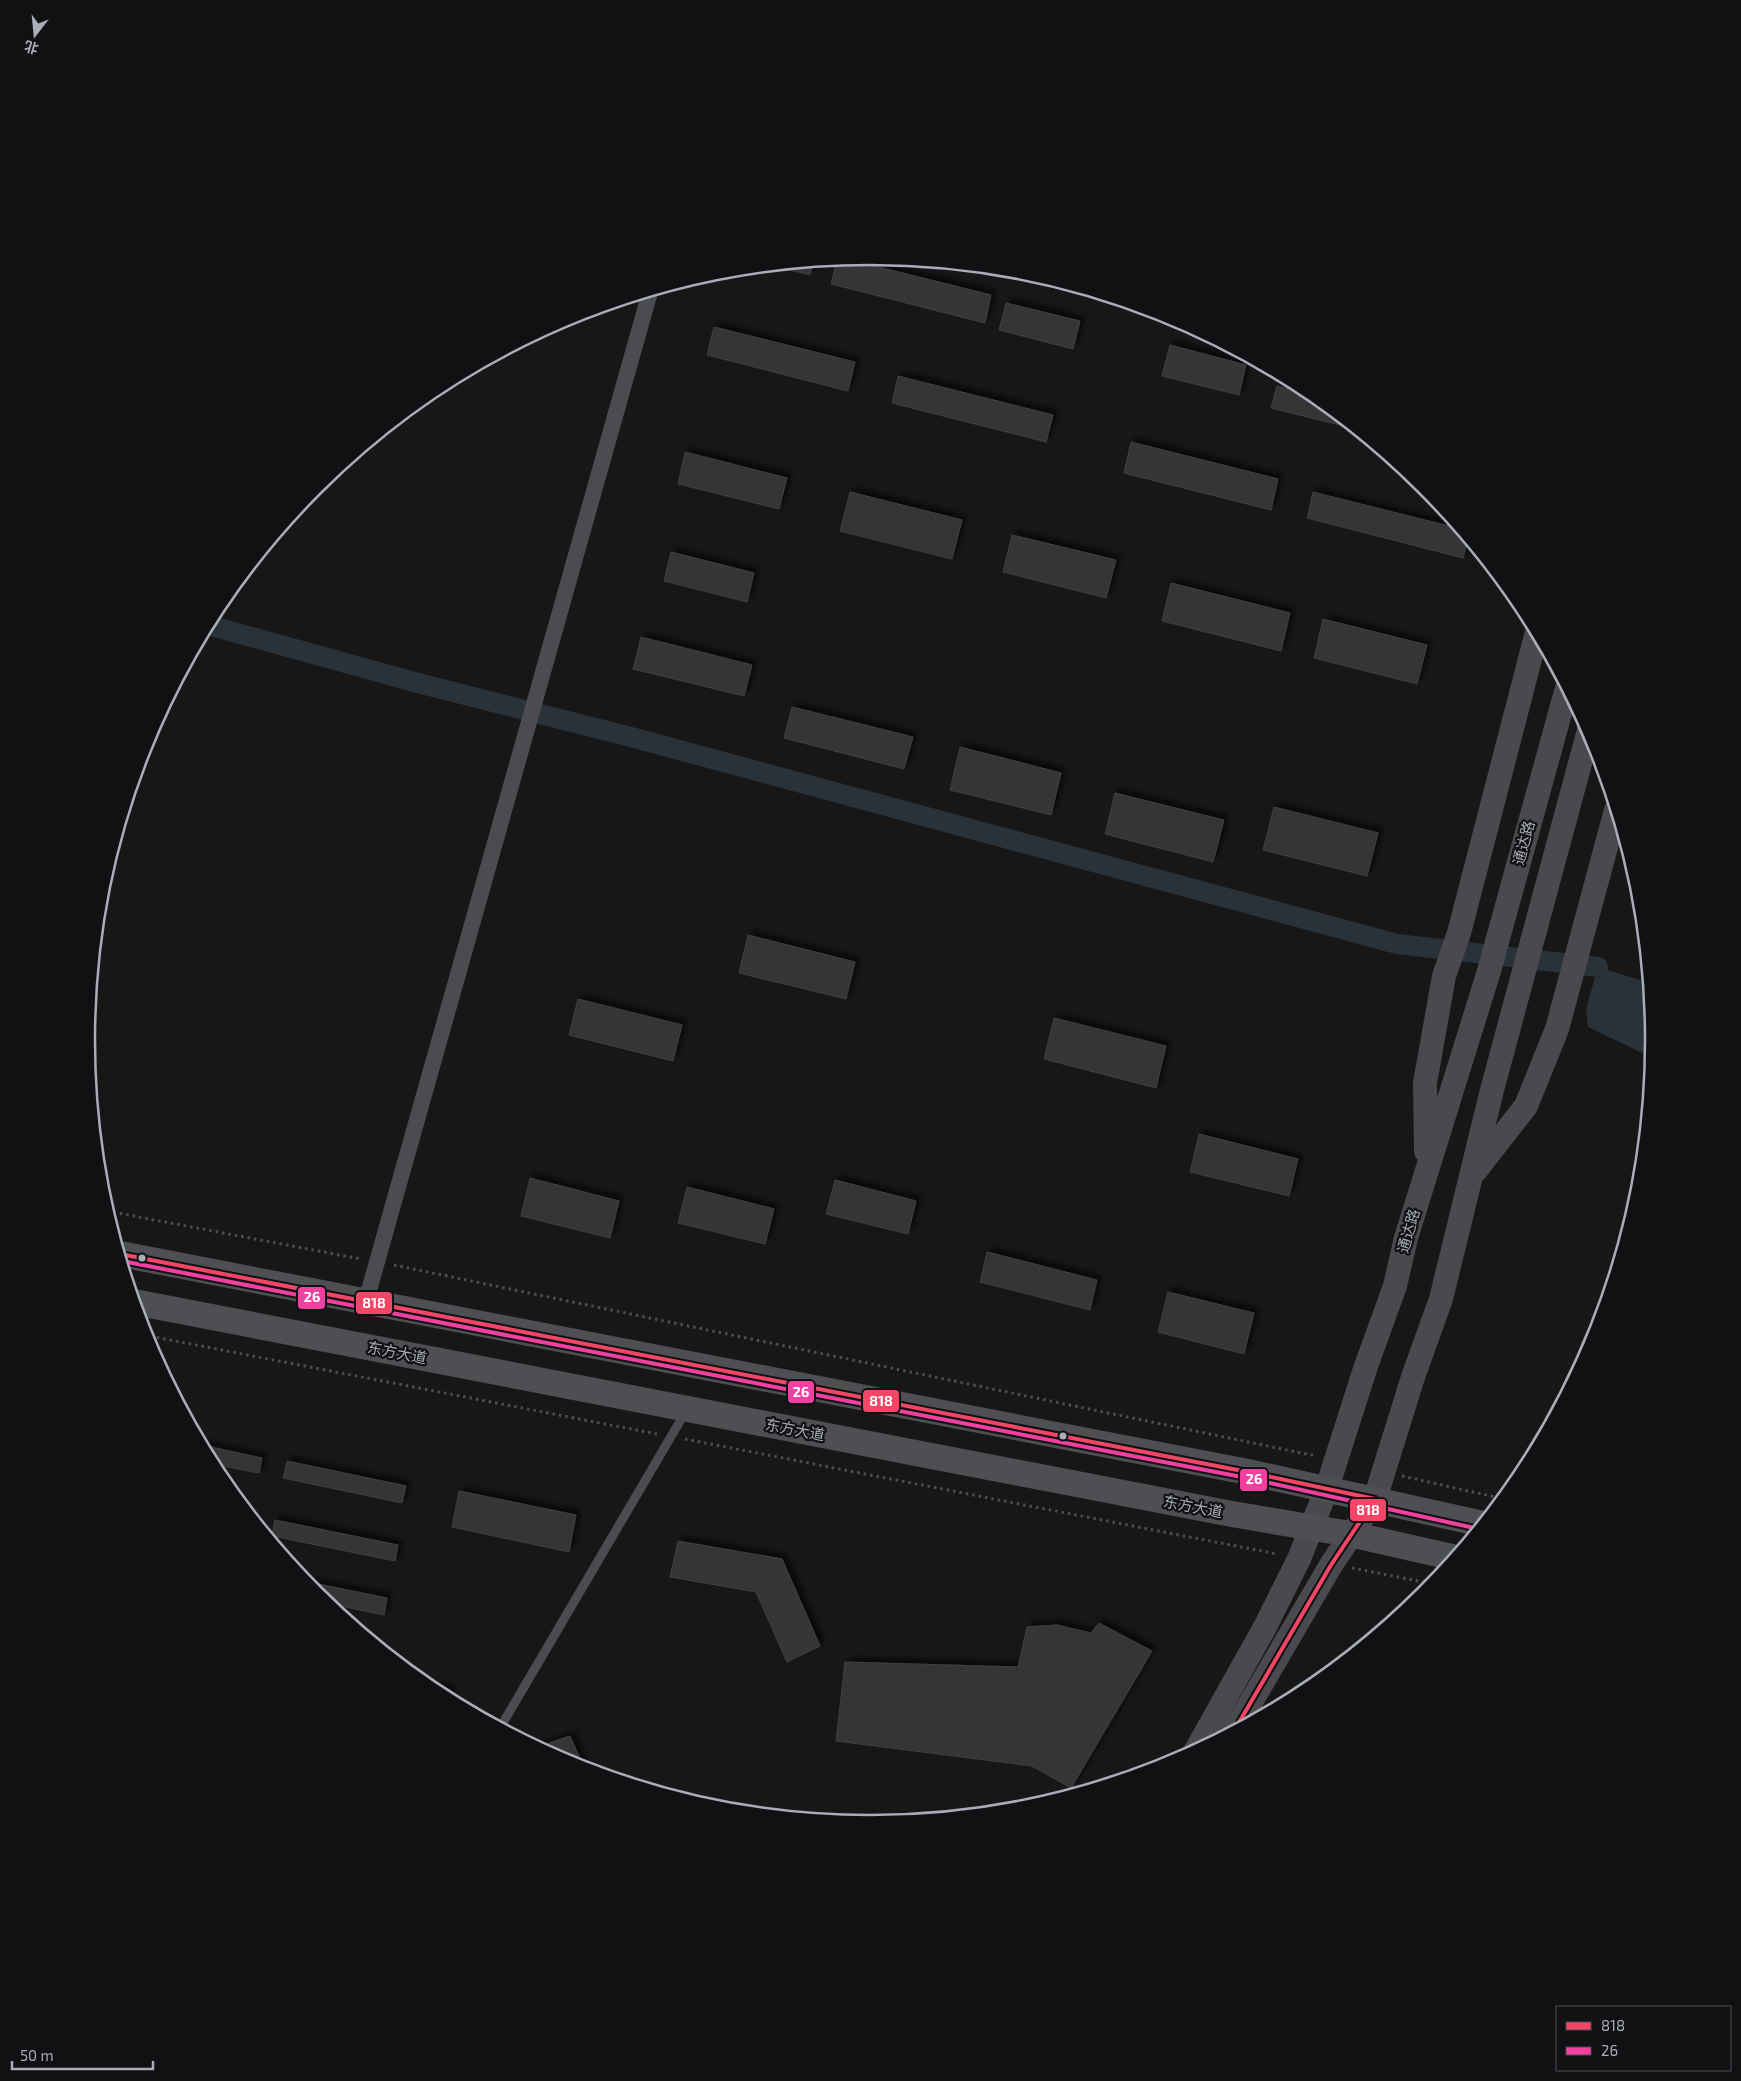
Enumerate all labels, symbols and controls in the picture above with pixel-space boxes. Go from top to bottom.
north arrow [10,10,60,60]
text: 北 [22,38,40,58]
street label: 通达路 [1509,819,1538,867]
street label: 通达路 [1393,1207,1423,1255]
unlabelled marker [137,1253,147,1263]
line badge: 26 [297,1286,326,1310]
text: 26 [304,1288,320,1305]
line badge: 818 [355,1291,393,1315]
text: 818 [362,1294,386,1311]
street label: 东方大道 [366,1337,428,1367]
line badge: 26 [787,1380,815,1404]
text: 26 [793,1383,809,1400]
line badge: 818 [862,1389,900,1413]
text: 818 [869,1392,893,1409]
street label: 东方大道 [764,1414,826,1444]
unlabelled marker [1058,1431,1068,1441]
line badge: 26 [1239,1468,1268,1492]
text: 26 [1246,1470,1262,1487]
street label: 东方大道 [1162,1491,1224,1521]
line badge: 818 [1349,1498,1387,1522]
text: 818 [1356,1501,1380,1518]
legend [1556,2006,1731,2071]
text: 818 [1601,2016,1625,2034]
scale bar [12,2038,154,2070]
text: 26 [1601,2041,1618,2059]
text: 50 m [20,2046,54,2064]

